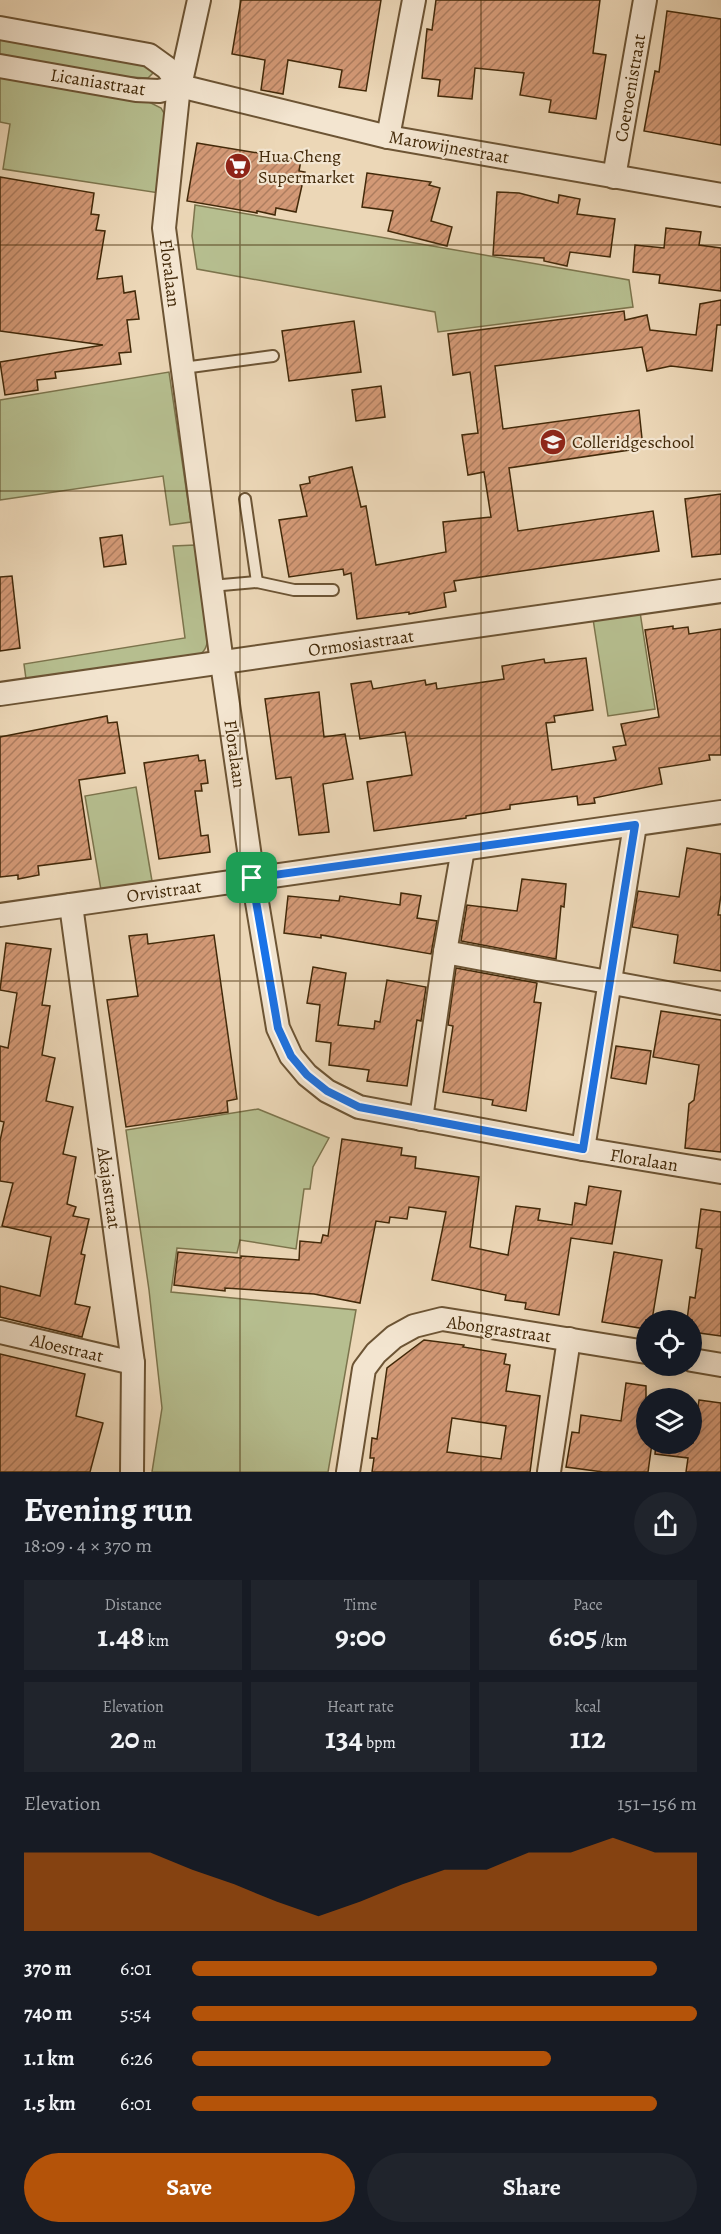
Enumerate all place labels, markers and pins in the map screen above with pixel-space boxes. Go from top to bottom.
place label: Hua Cheng Supermarket [258,144,355,189]
supermarket icon: Hua Cheng Supermarket [223,151,253,181]
school or university icon: Colleridgeschool [538,427,568,457]
place label: Colleridgeschool [572,430,695,454]
pin [226,852,277,903]

